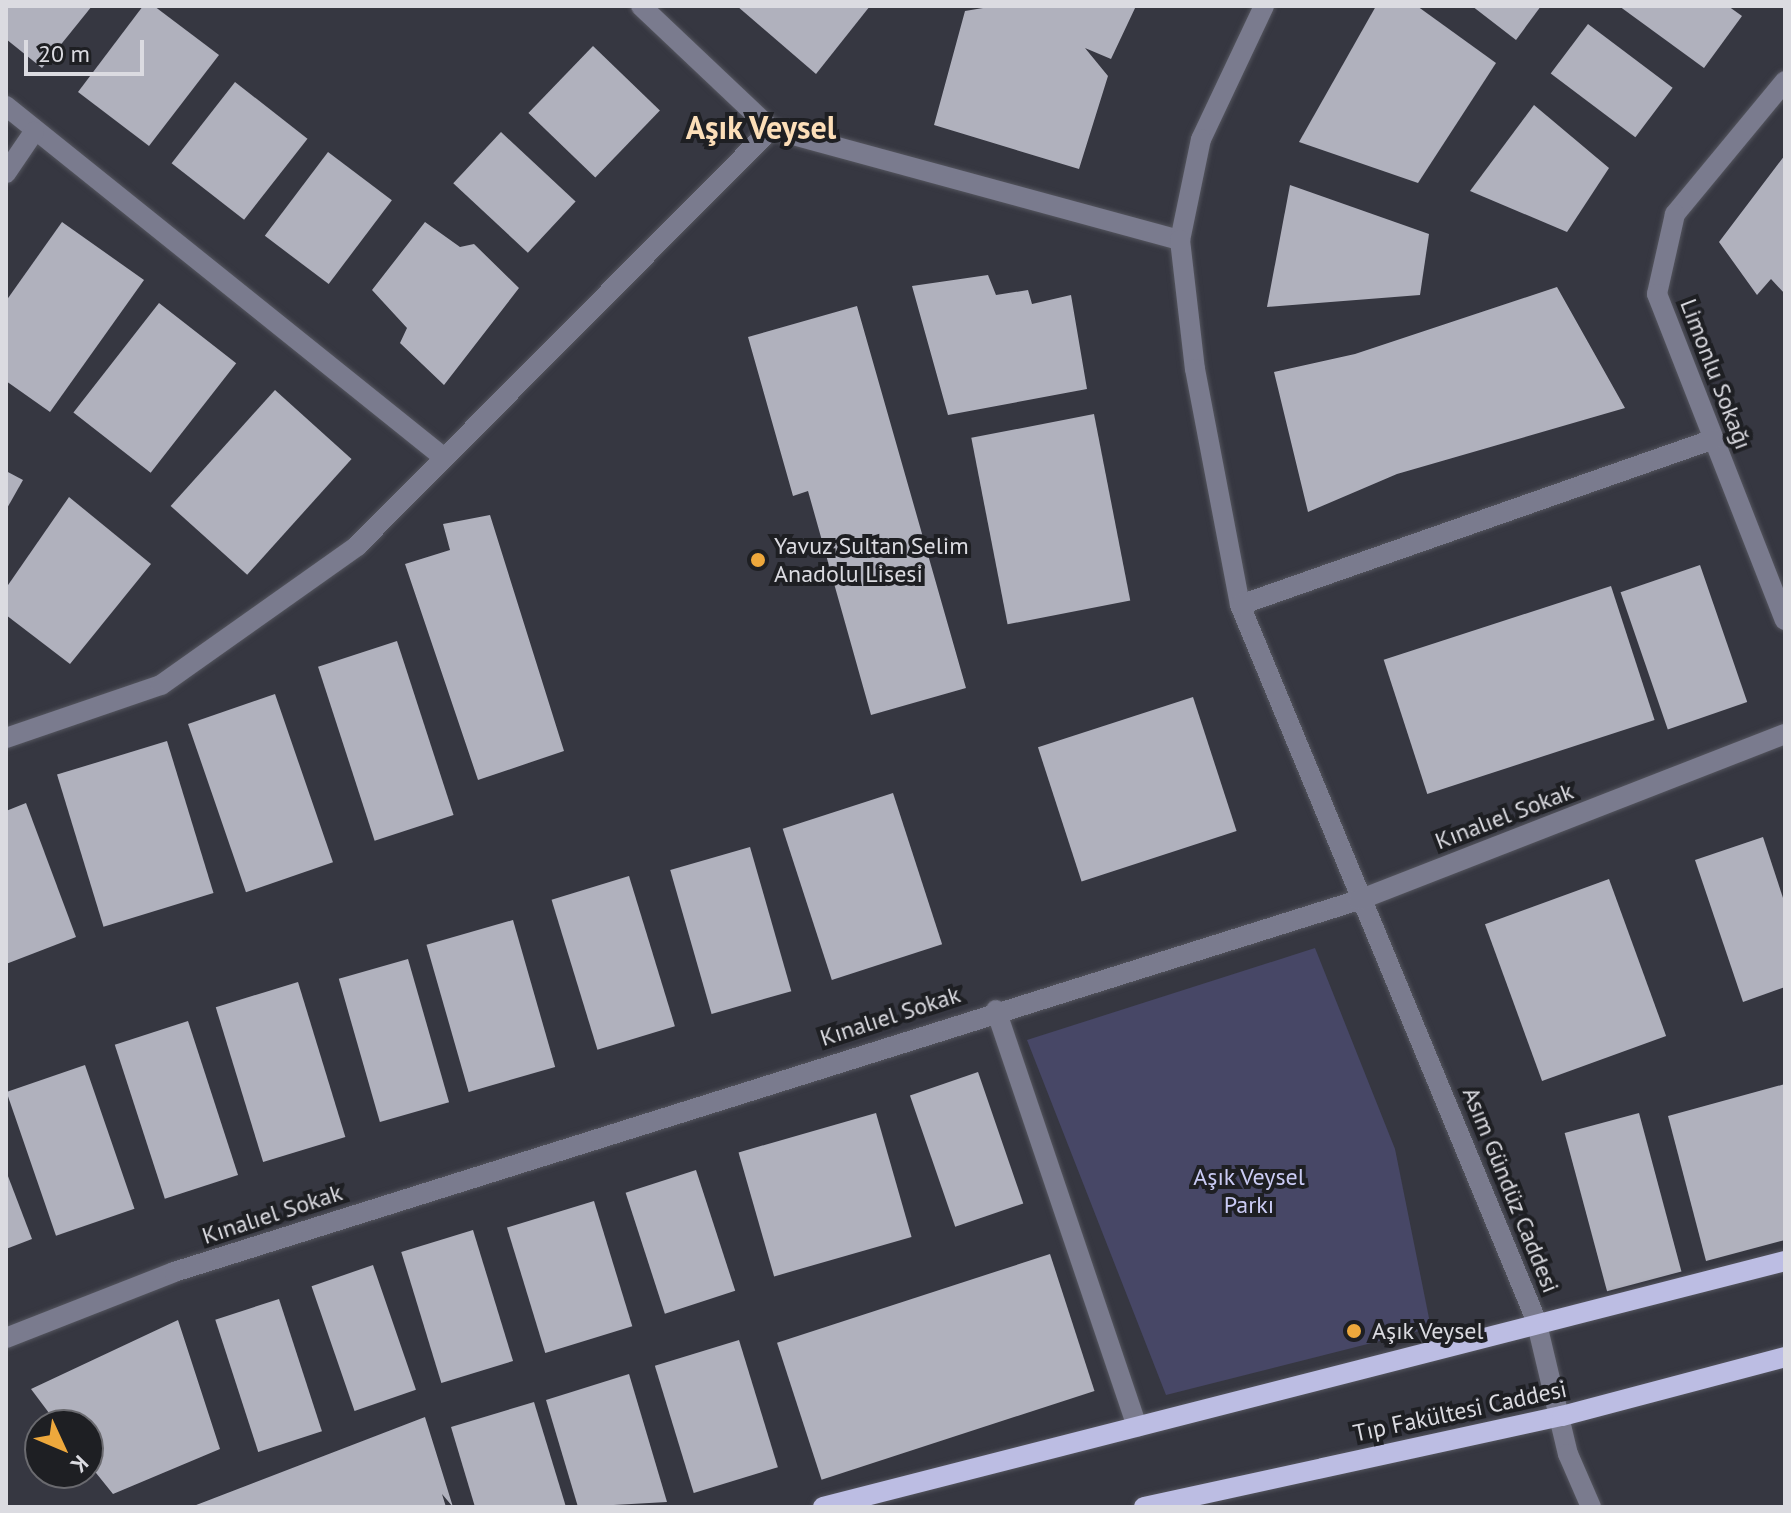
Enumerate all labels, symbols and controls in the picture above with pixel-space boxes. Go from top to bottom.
scale bar [28,24,148,74]
text: 20 m [38,38,90,69]
district label: Aşık Veysel [685,108,837,146]
street label: Limonlu Sokağı [1674,295,1758,453]
place label: Yavuz Sultan Selim Anadolu Lisesi [774,532,969,588]
marker: Yavuz Sultan Selim Anadolu Lisesi [749,551,767,569]
street label: Kınalıel Sokak [1431,776,1577,856]
street label: Kınalıel Sokak [816,980,964,1052]
street label: Asım Gündüz Caddesi [1456,1083,1566,1297]
park label: Aşık Veysel Parkı [1193,1163,1305,1219]
street label: Kınalıel Sokak [198,1178,346,1250]
place label: Aşık Veysel [1372,1317,1485,1345]
marker: Aşık Veysel [1343,1320,1365,1342]
street label: Tıp Fakültesi Caddesi [1351,1374,1569,1448]
north arrow [24,1409,104,1489]
text: K [65,1450,95,1479]

